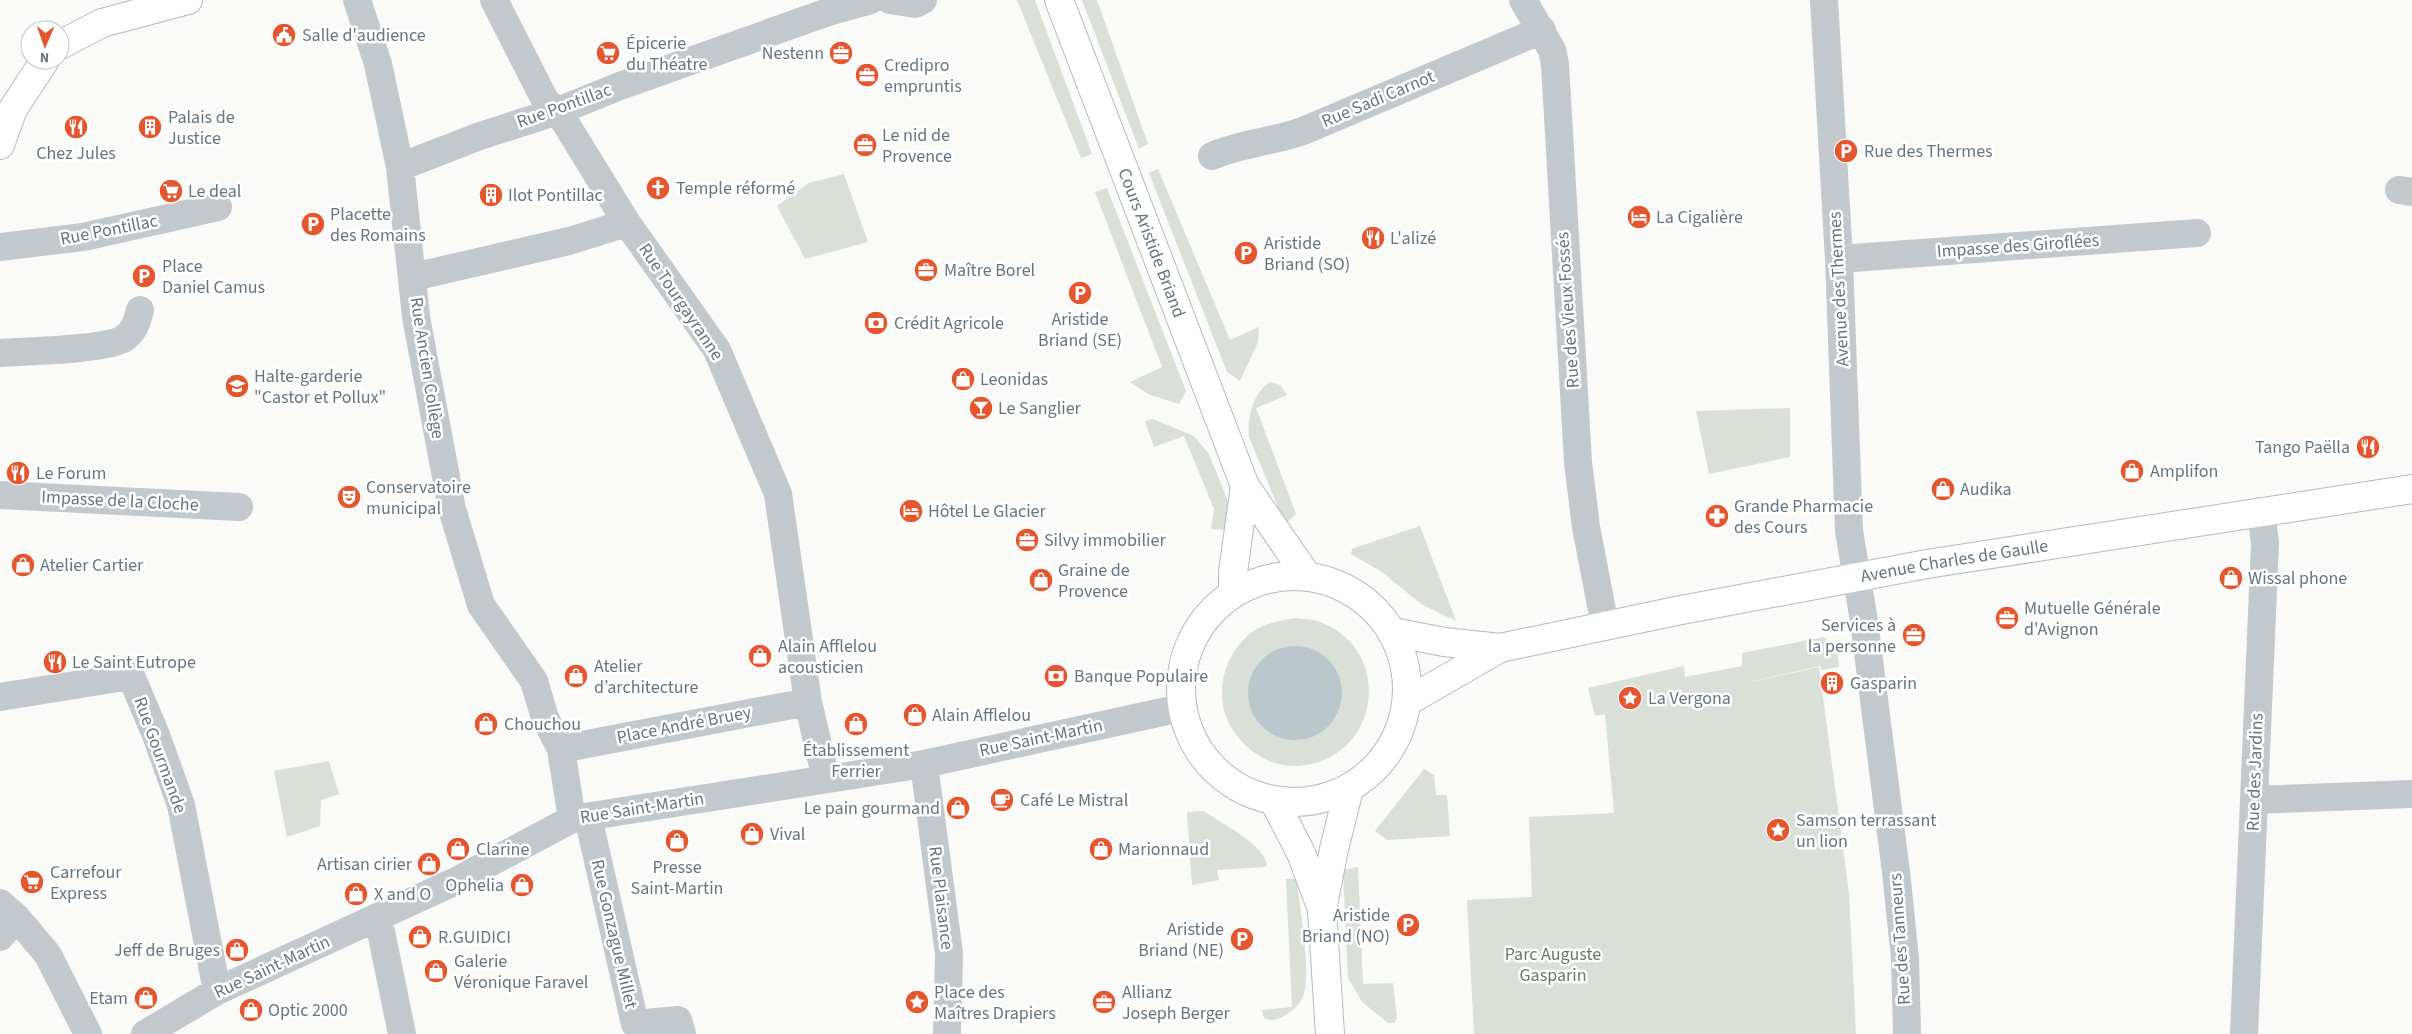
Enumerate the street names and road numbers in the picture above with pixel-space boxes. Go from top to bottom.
street label: Rue Sadi Carnot [1318,64,1438,134]
street label: Rue Pontillac [513,77,615,135]
street label: Cours Aristide Briand [1112,165,1192,321]
street label: Rue Pontillac [58,208,160,252]
street label: Avenue des Thermes [1822,211,1856,367]
street label: Impasse des Giroflées [1936,228,2100,264]
street label: Rue des Vieux Fossés [1550,231,1586,389]
street label: Rue Tourgayranne [632,238,730,366]
street label: Rue Ancien Collège [403,295,451,441]
street label: Impasse de la Cloche [41,484,199,518]
street label: Avenue Charles de Gaulle [1858,533,2050,589]
street label: Rue Gourmande [127,693,193,817]
street label: Place André Bruey [615,700,754,750]
street label: Rue Saint-Martin [977,713,1105,763]
street label: Rue des Jardins [2240,713,2270,831]
street label: Rue Saint-Martin [578,786,706,830]
street label: Rue Plaisance [922,845,960,951]
street label: Rue Gonzague Millet [585,857,643,1011]
street label: Rue des Tanneurs [1883,872,1917,1006]
street label: Rue Saint-Martin [210,929,334,1005]

